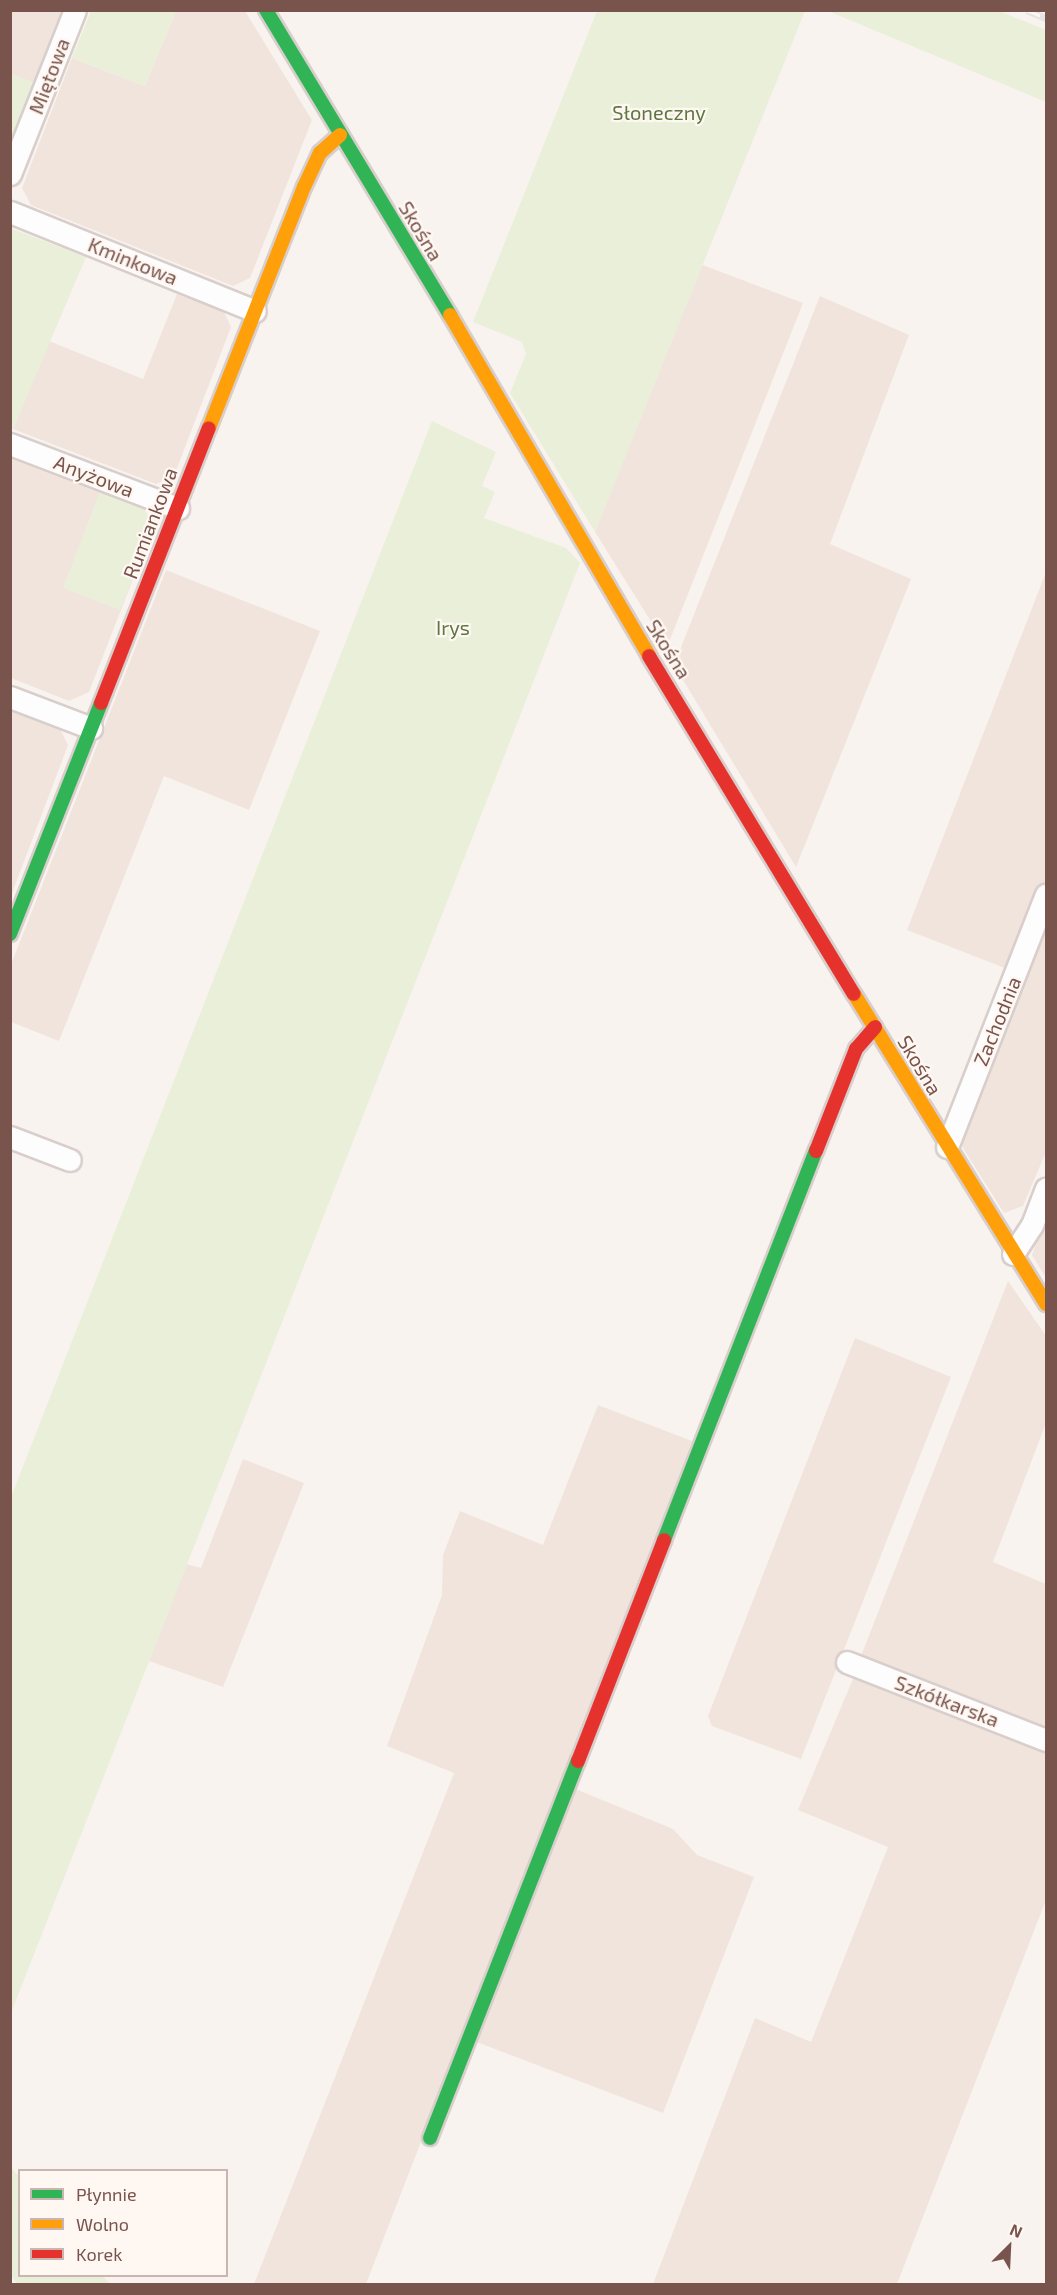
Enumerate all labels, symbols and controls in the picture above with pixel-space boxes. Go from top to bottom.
street label: Miętowa [24,35,74,117]
park label: Słoneczny [612,100,706,124]
street label: Skośna [394,197,448,265]
street label: Kminkowa [85,232,181,290]
street label: Anyżowa [51,450,137,502]
street label: Rumiankowa [118,464,182,582]
park label: Irys [436,615,470,639]
street label: Skośna [642,615,696,683]
street label: Zachodnia [968,973,1026,1069]
street label: Skośna [893,1031,947,1099]
street label: Szkółkarska [891,1670,1003,1732]
legend [18,2169,228,2277]
text: Płynnie [76,2183,137,2205]
text: Wolno [76,2213,129,2235]
north arrow [979,2217,1039,2277]
text: N [1007,2219,1026,2241]
text: Korek [76,2243,122,2265]

